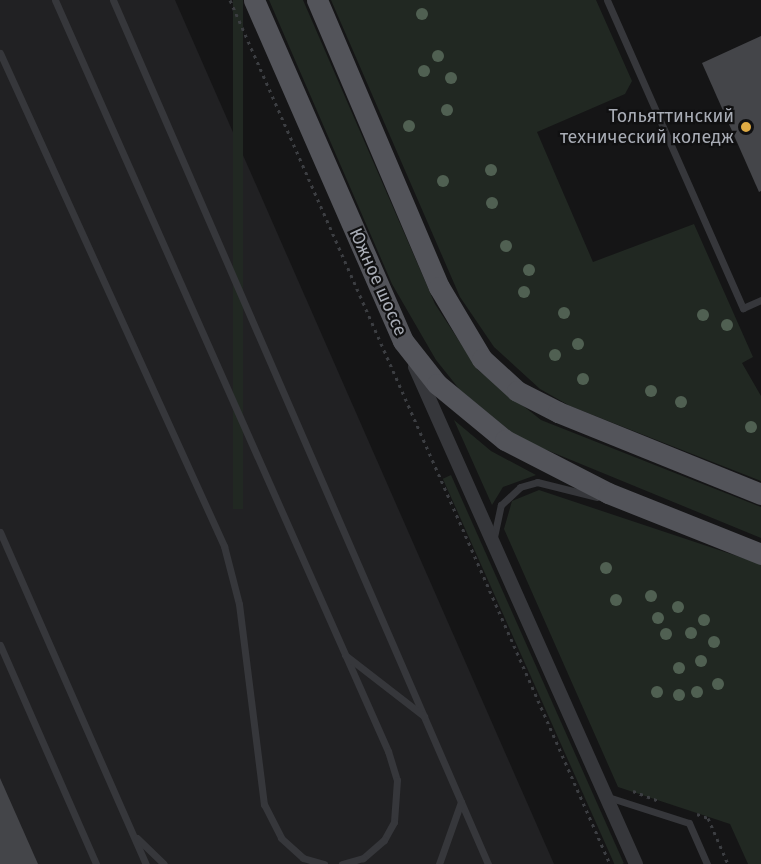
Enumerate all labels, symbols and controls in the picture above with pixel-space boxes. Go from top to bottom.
place label: Тольяттинский технический коледж [560,106,734,148]
marker: Тольяттинский технический коледж [739,120,753,134]
street label: Южное шоссе [345,225,411,339]

